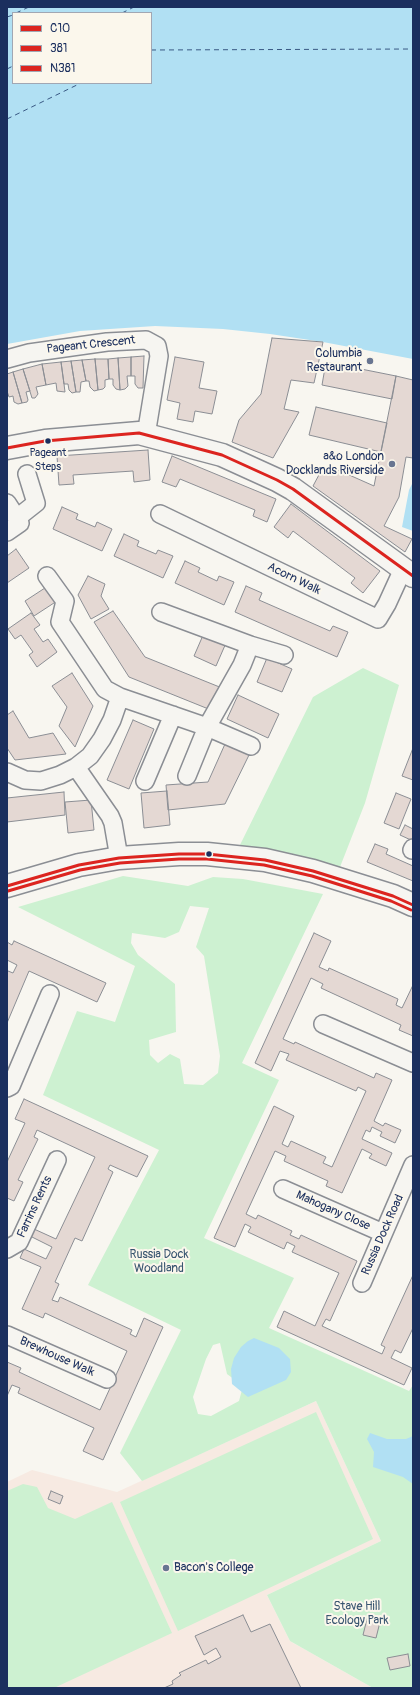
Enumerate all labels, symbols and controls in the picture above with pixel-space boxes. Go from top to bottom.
legend [12,12,152,84]
text: C10 [50,21,70,36]
text: 381 [50,41,67,56]
text: N381 [50,61,76,76]
street label: Pageant Crescent [46,333,136,357]
place label: Columbia Restaurant [307,347,362,375]
marker: Columbia Restaurant [365,356,375,366]
marker: Pageant Steps [43,436,53,446]
place label: Pageant Steps [29,446,67,472]
place label: a&o London Docklands Riverside [286,450,384,478]
marker: a&o London Docklands Riverside [387,459,397,469]
street label: Acorn Walk [265,560,323,598]
unlabelled marker [204,849,214,859]
street label: Farrins Rents [14,1174,56,1240]
street label: Mahogany Close [294,1188,372,1234]
street label: Russia Dock Road [359,1193,407,1277]
park label: Russia Dock Woodland [129,1248,189,1276]
street label: Brewhouse Walk [17,1334,97,1380]
place label: Bacon's College [174,1561,253,1575]
marker: Bacon's College [161,1563,171,1573]
park label: Stave Hill Ecology Park [326,1600,388,1628]

